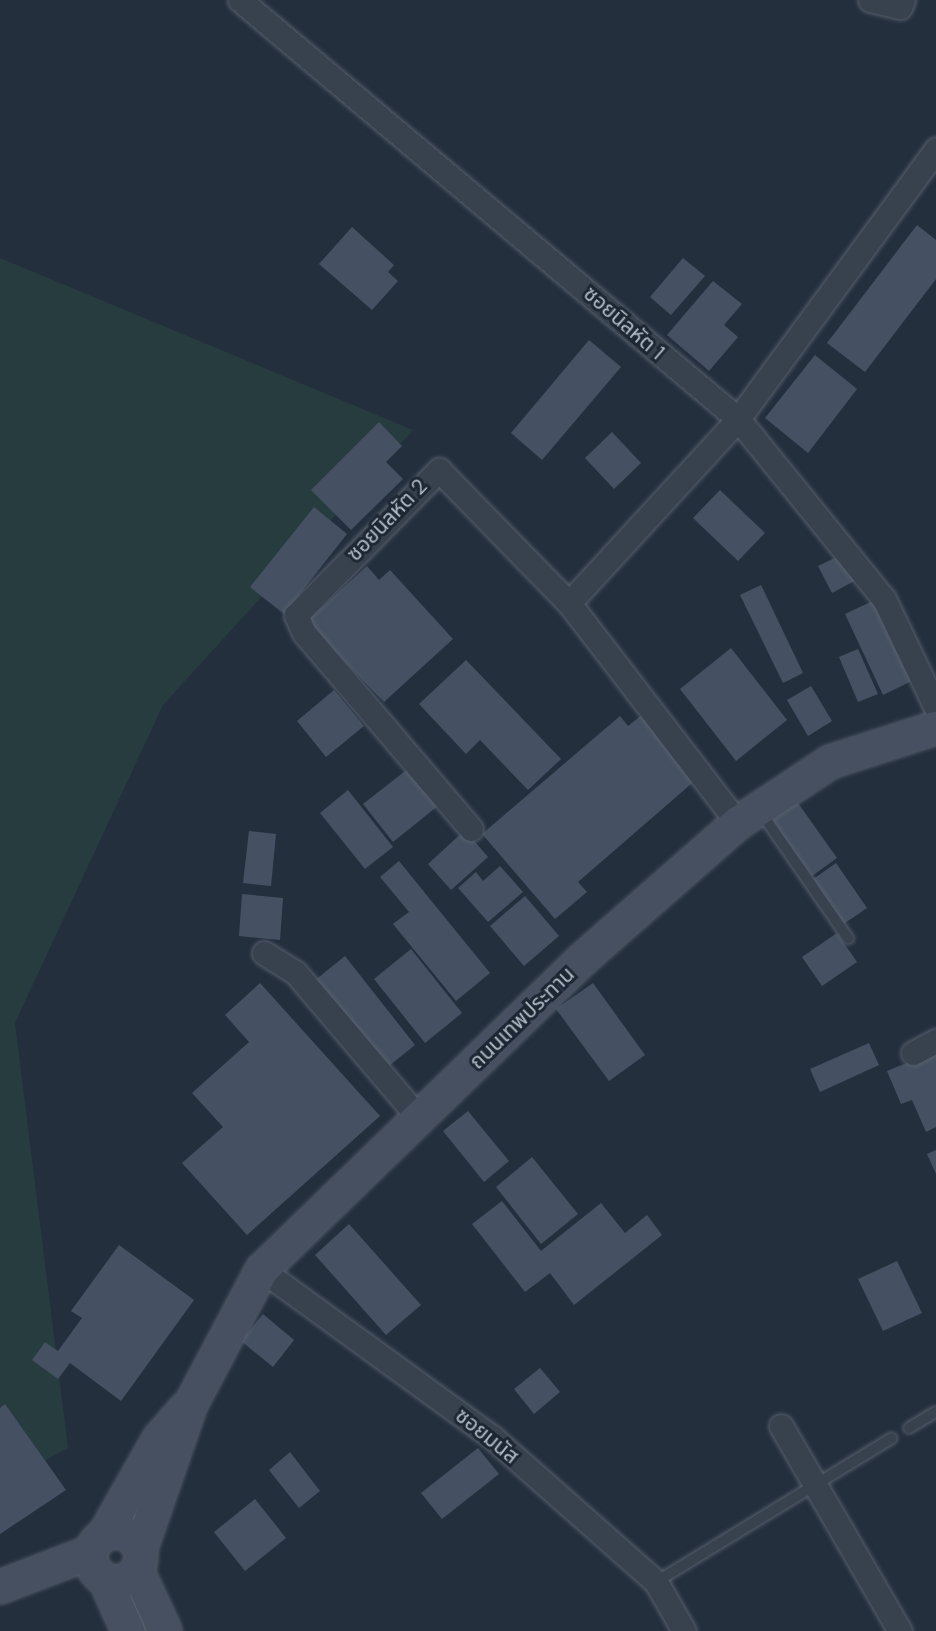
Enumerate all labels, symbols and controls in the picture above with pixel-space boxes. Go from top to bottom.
street label: ซอยนิลหัต 1 [578,281,670,365]
street label: ซอยนิลหัต 2 [342,474,432,566]
street label: ถนนเทพประทาน [464,962,580,1074]
street label: ซอยมนัส [450,1403,524,1469]

